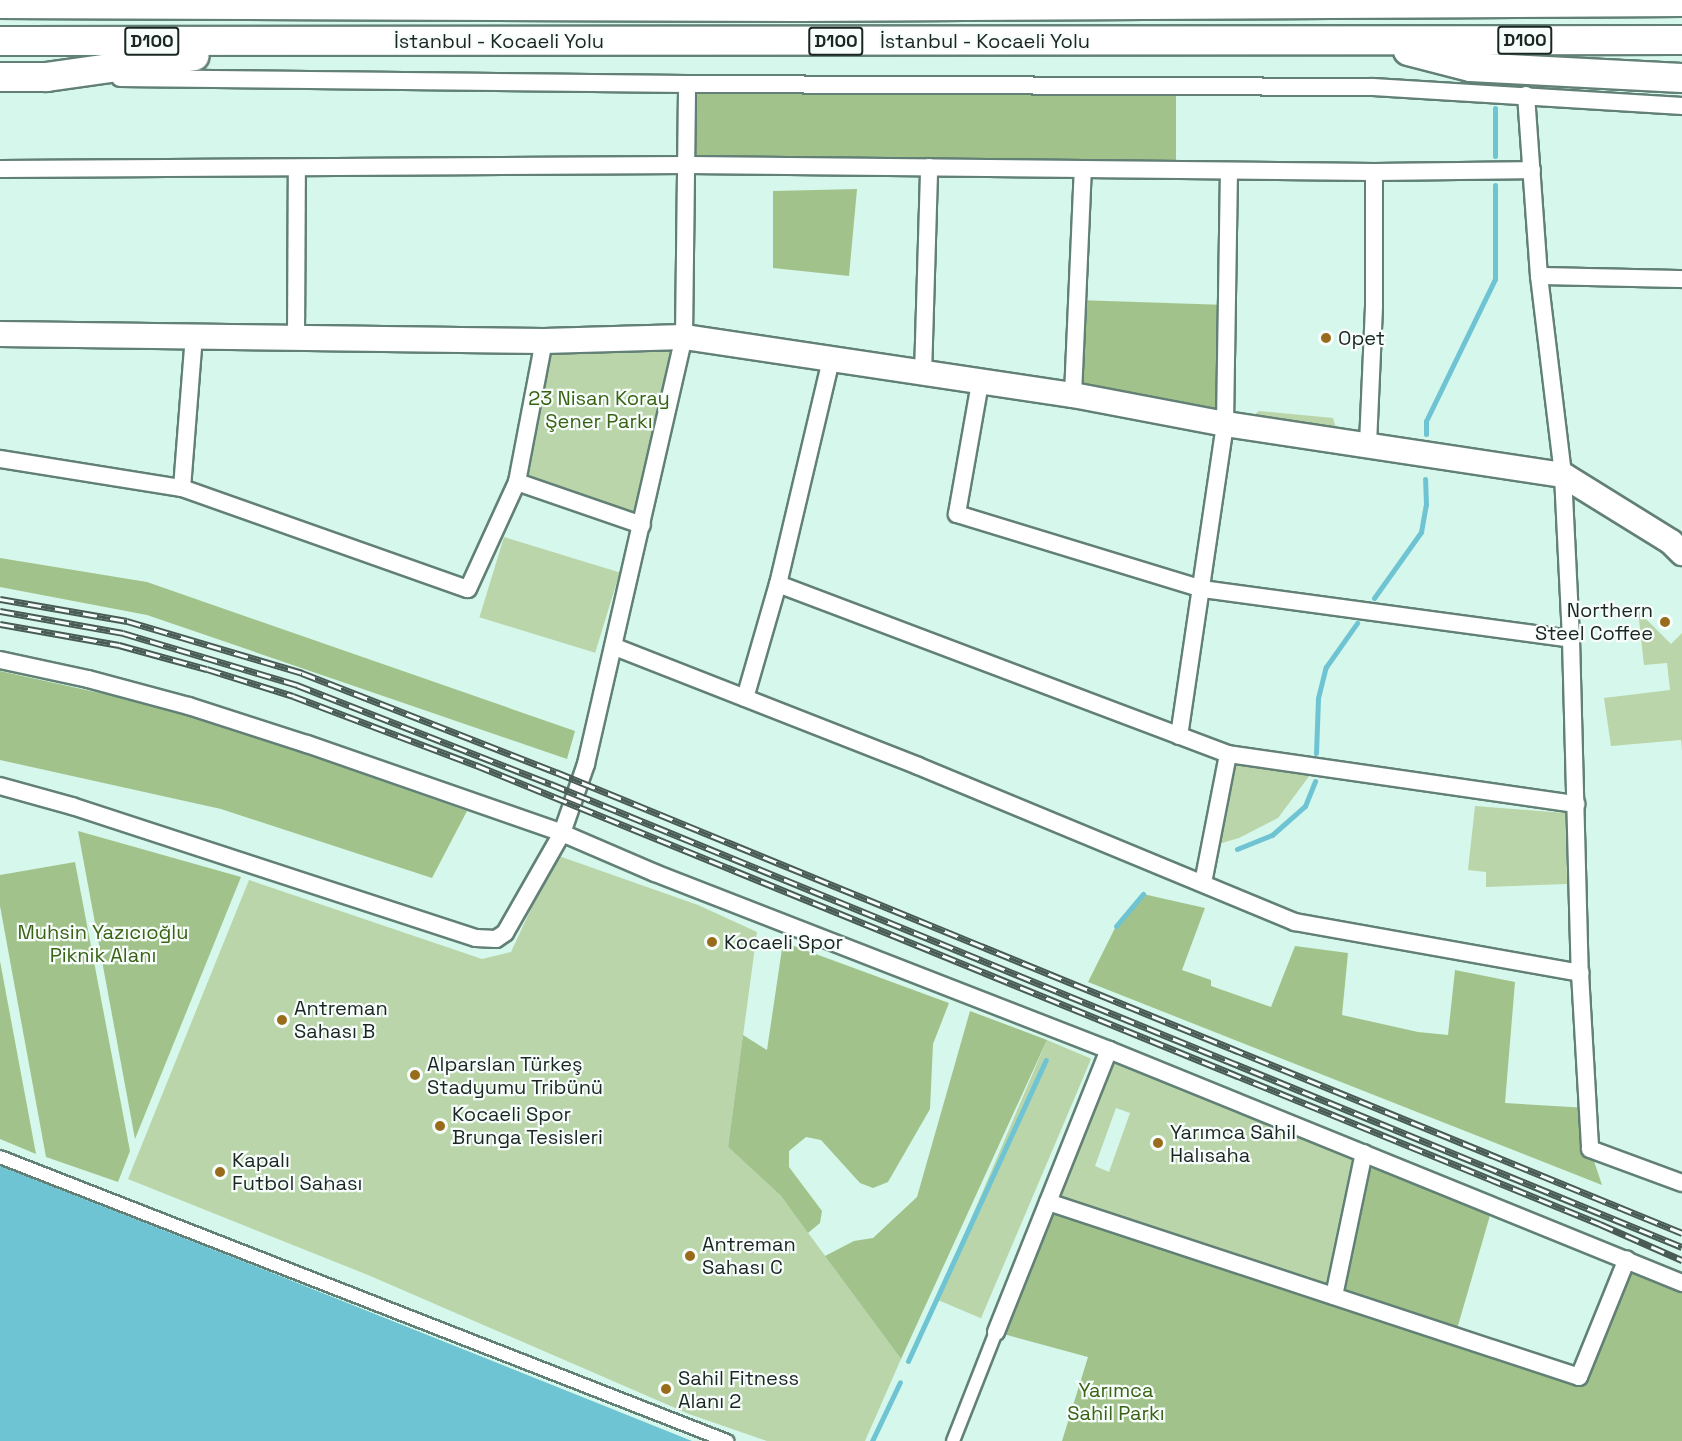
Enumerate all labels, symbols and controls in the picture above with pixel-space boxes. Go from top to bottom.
road number: D100 [1496,25,1553,55]
road number: D100 [124,26,180,56]
road number: D100 [808,26,864,56]
street label: İstanbul - Kocaeli Yolu [393,29,605,53]
street label: İstanbul - Kocaeli Yolu [879,29,1091,53]
place label: Opet [1338,326,1385,350]
marker: Opet [1319,331,1333,345]
park label: 23 Nisan Koray Şener Parkı [528,386,670,433]
place label: Northern Steel Coffee [1535,598,1653,645]
marker: Northern Steel Coffee [1658,615,1672,629]
park label: Muhsin Yazıcıoğlu Piknik Alanı [17,921,189,968]
place label: Kocaeli Spor [724,930,843,954]
marker: Kocaeli Spor [705,935,719,949]
place label: Antreman Sahası B [294,996,388,1043]
marker: Antreman Sahası B [275,1013,289,1027]
place label: Alparslan Türkeş Stadyumu Tribünü [427,1052,604,1099]
marker: Alparslan Türkeş Stadyumu Tribünü [408,1068,422,1082]
place label: Kocaeli Spor Brunga Tesisleri [452,1102,603,1149]
marker: Kocaeli Spor Brunga Tesisleri [433,1119,447,1133]
place label: Yarımca Sahil Halısaha [1170,1120,1296,1167]
marker: Yarımca Sahil Halısaha [1151,1136,1165,1150]
place label: Kapalı Futbol Sahası [232,1148,362,1195]
marker: Kapalı Futbol Sahası [213,1165,227,1179]
place label: Antreman Sahası C [702,1232,796,1279]
marker: Antreman Sahası C [683,1249,697,1263]
place label: Sahil Fitness Alanı 2 [678,1366,799,1413]
park label: Yarımca Sahil Parkı [1067,1379,1165,1426]
marker: Sahil Fitness Alanı 2 [659,1382,673,1396]

